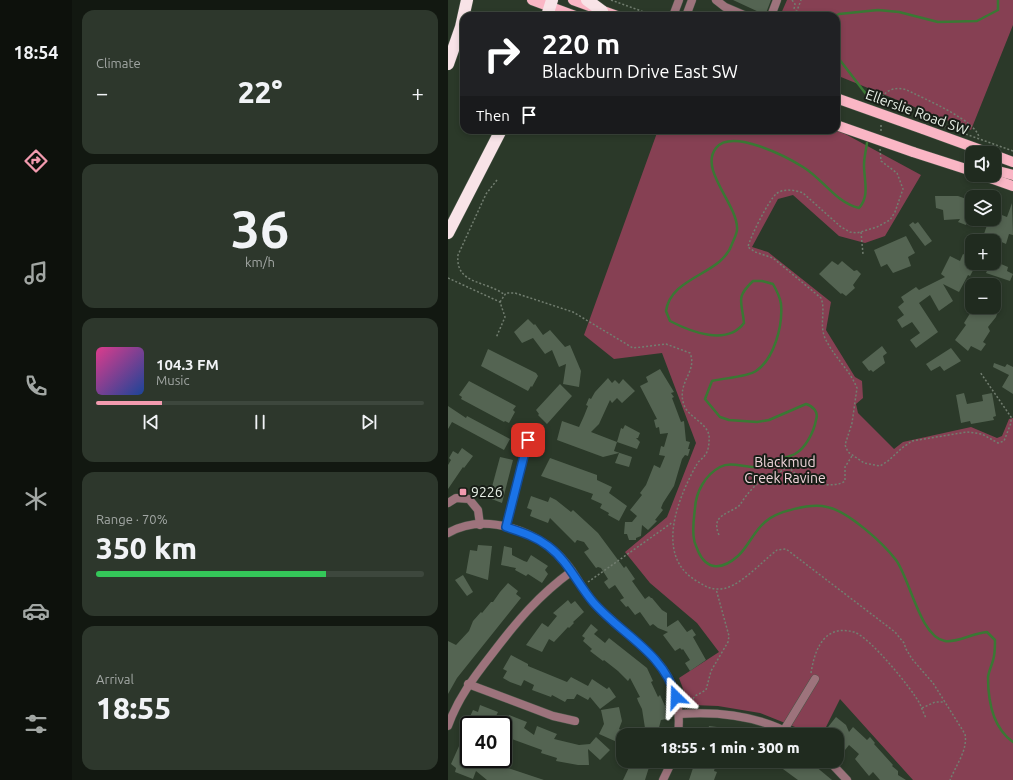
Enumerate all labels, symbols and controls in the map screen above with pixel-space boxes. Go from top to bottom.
icon: right [476,28,528,80]
text: 220 m [542,28,620,59]
text: 18:54 [13,42,59,62]
text: Climate [96,56,141,70]
text: Blackburn Drive East SW [542,61,738,81]
text: 22° [238,75,282,109]
text: − [96,80,108,105]
text: + [412,80,424,105]
street label: Ellerslie Road SW [863,86,971,138]
icon: arrive [518,104,540,126]
text: Then [476,107,510,124]
map controls [965,146,1001,314]
button: sound [965,146,1001,182]
icon: directions [22,147,50,175]
button: layers [965,190,1001,226]
text: 36 [231,200,289,258]
button: + [965,234,1001,270]
text: km/h [245,255,275,269]
icon: music [22,259,50,287]
button: − [965,278,1001,314]
text: 104.3 FM [156,356,219,373]
icon: phone [22,372,50,400]
text: Music [156,373,190,387]
icon: previous [140,411,162,433]
icon: pause [249,411,271,433]
icon: next [358,411,380,433]
pin [511,423,545,457]
icon: arrive [517,429,539,451]
park label: Blackmud Creek Ravine [744,454,826,486]
place label: 9226 [471,484,503,500]
icon: climate [22,485,50,513]
marker: 9226 [458,487,468,497]
text: Range · 70% [96,512,168,526]
text: 350 km [96,531,197,565]
icon: car [22,597,50,625]
text: Arrival [96,672,134,686]
position arrow [655,676,697,718]
text: 18:55 [96,691,171,725]
icon: filters [22,710,50,738]
speed limit sign: 40 [460,716,512,768]
text: 18:55 · 1 min · 300 m [660,739,800,756]

